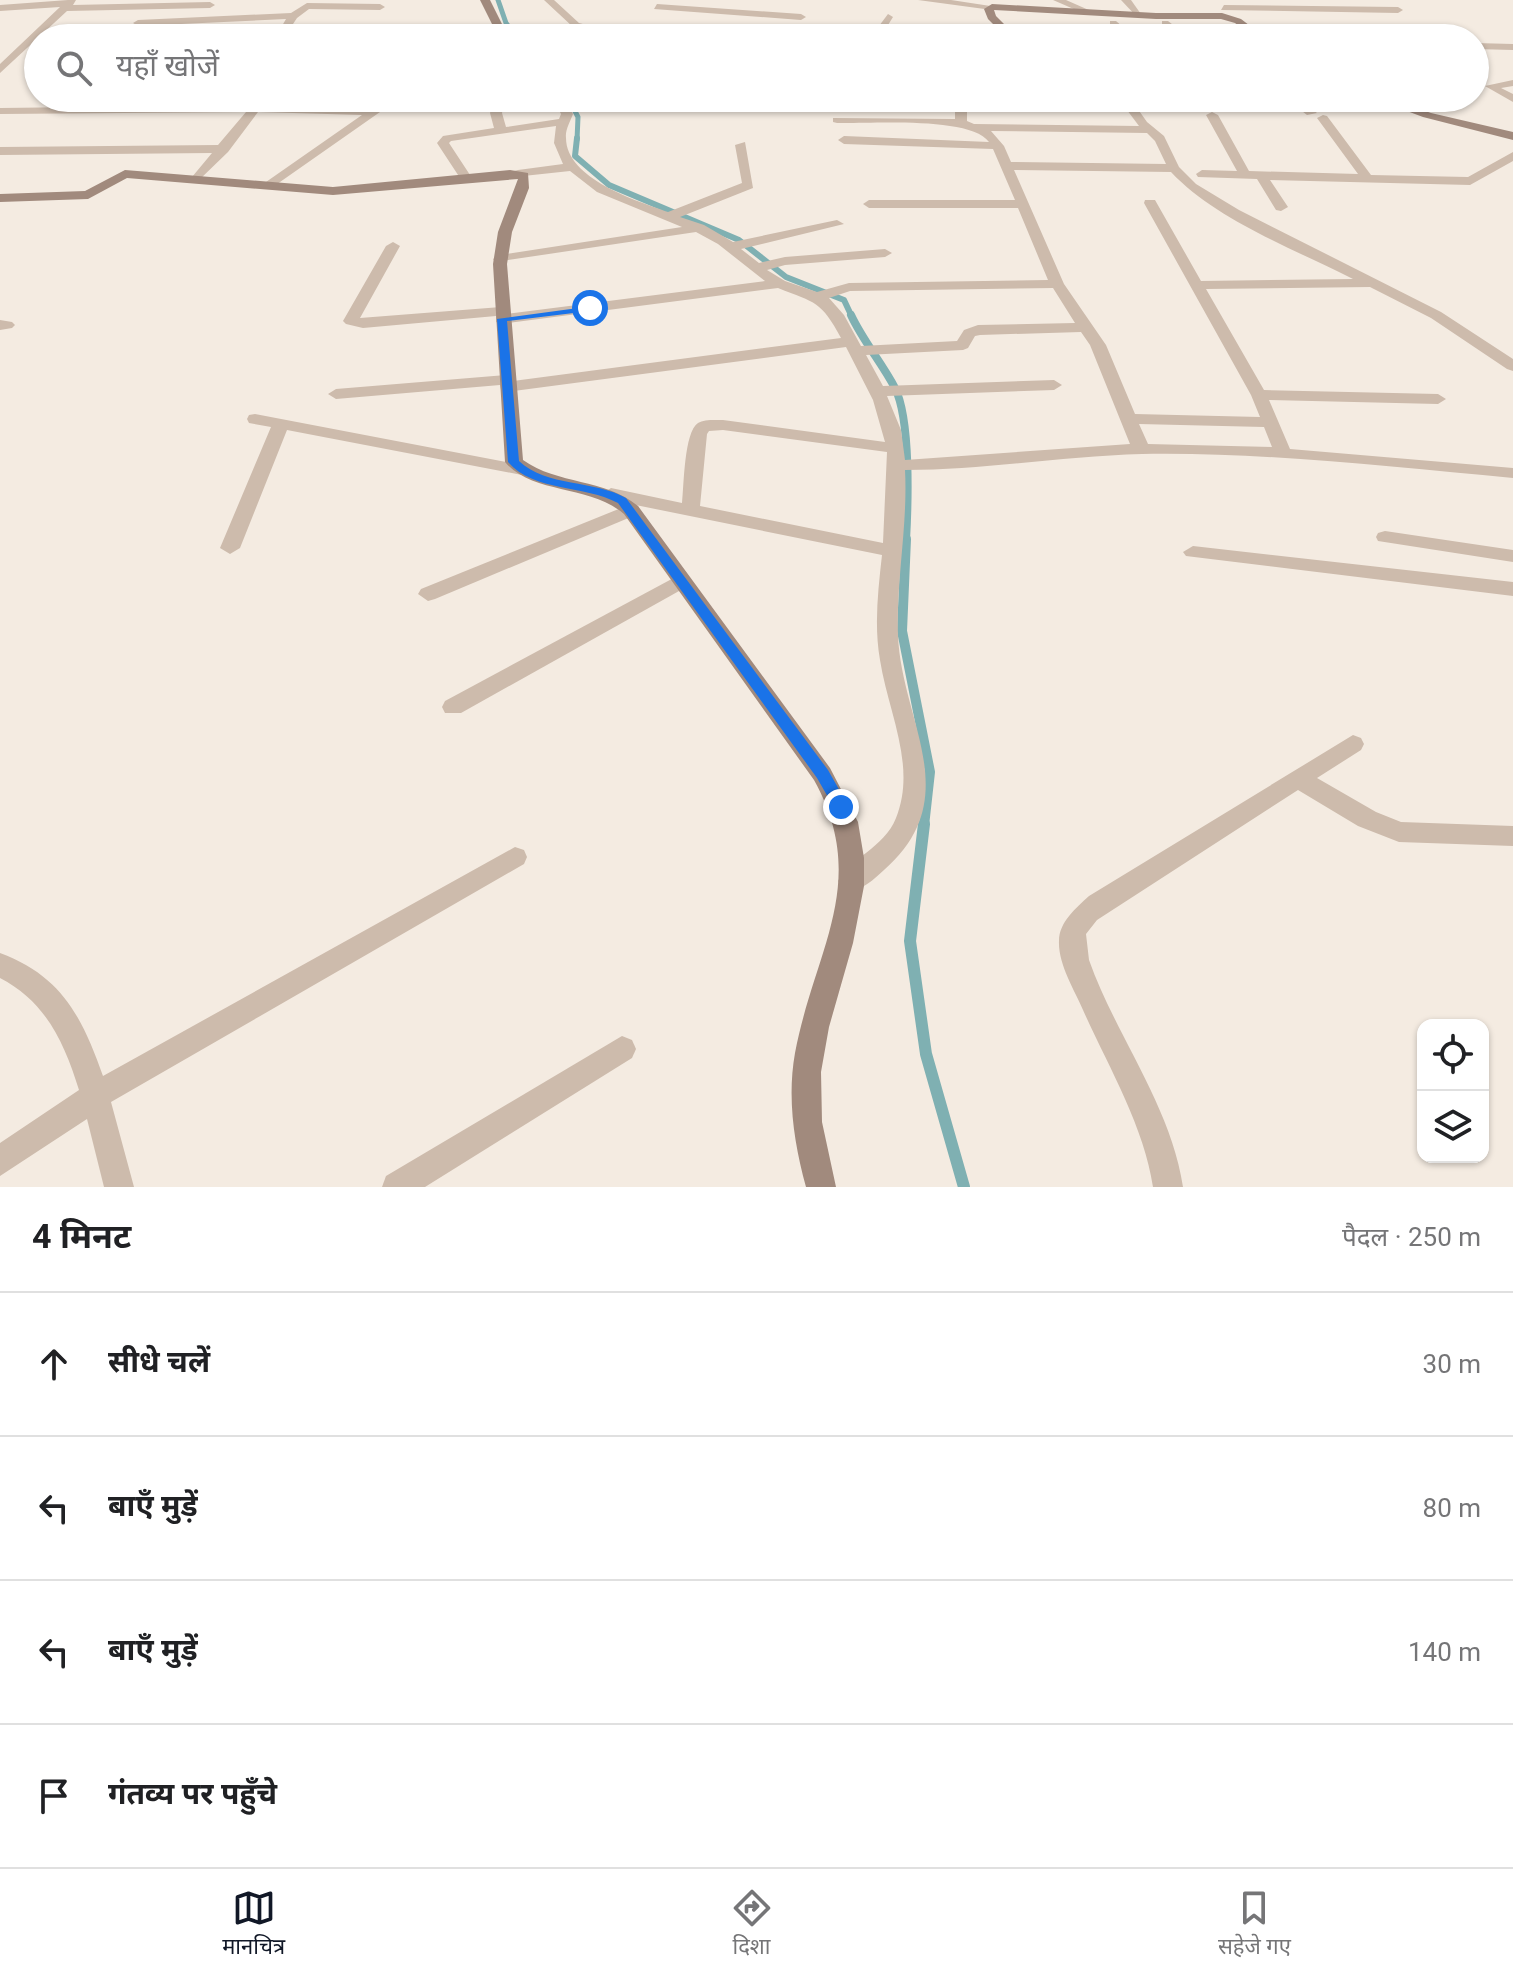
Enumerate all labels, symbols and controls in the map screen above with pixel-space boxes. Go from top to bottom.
search box [24,24,1489,112]
icon: search [52,46,96,90]
text: यहाँ खोजें [116,48,219,83]
route start [572,290,608,326]
route end [823,789,859,825]
map controls [1417,1019,1489,1163]
button: locate [1417,1019,1489,1091]
button: layers [1417,1091,1489,1163]
text: 4 मिनट [32,1216,131,1256]
text: पैदल · 250 m [1342,1222,1481,1252]
icon: ahead [32,1342,76,1386]
text: सीधे चलें [108,1344,210,1379]
text: 30 m [1423,1349,1481,1379]
icon: left [32,1486,76,1530]
text: बाएँ मुड़ें [108,1488,198,1523]
text: 80 m [1423,1493,1481,1523]
icon: left [32,1630,76,1674]
text: बाएँ मुड़ें [108,1632,198,1667]
text: 140 m [1408,1637,1481,1667]
icon: arrive [32,1774,76,1818]
text: गंतव्य पर पहुँचे [108,1776,277,1811]
tab: मानचित्र [222,1886,285,1963]
tab: दिशा [730,1886,774,1963]
tab: सहेजे गए [1218,1886,1291,1963]

